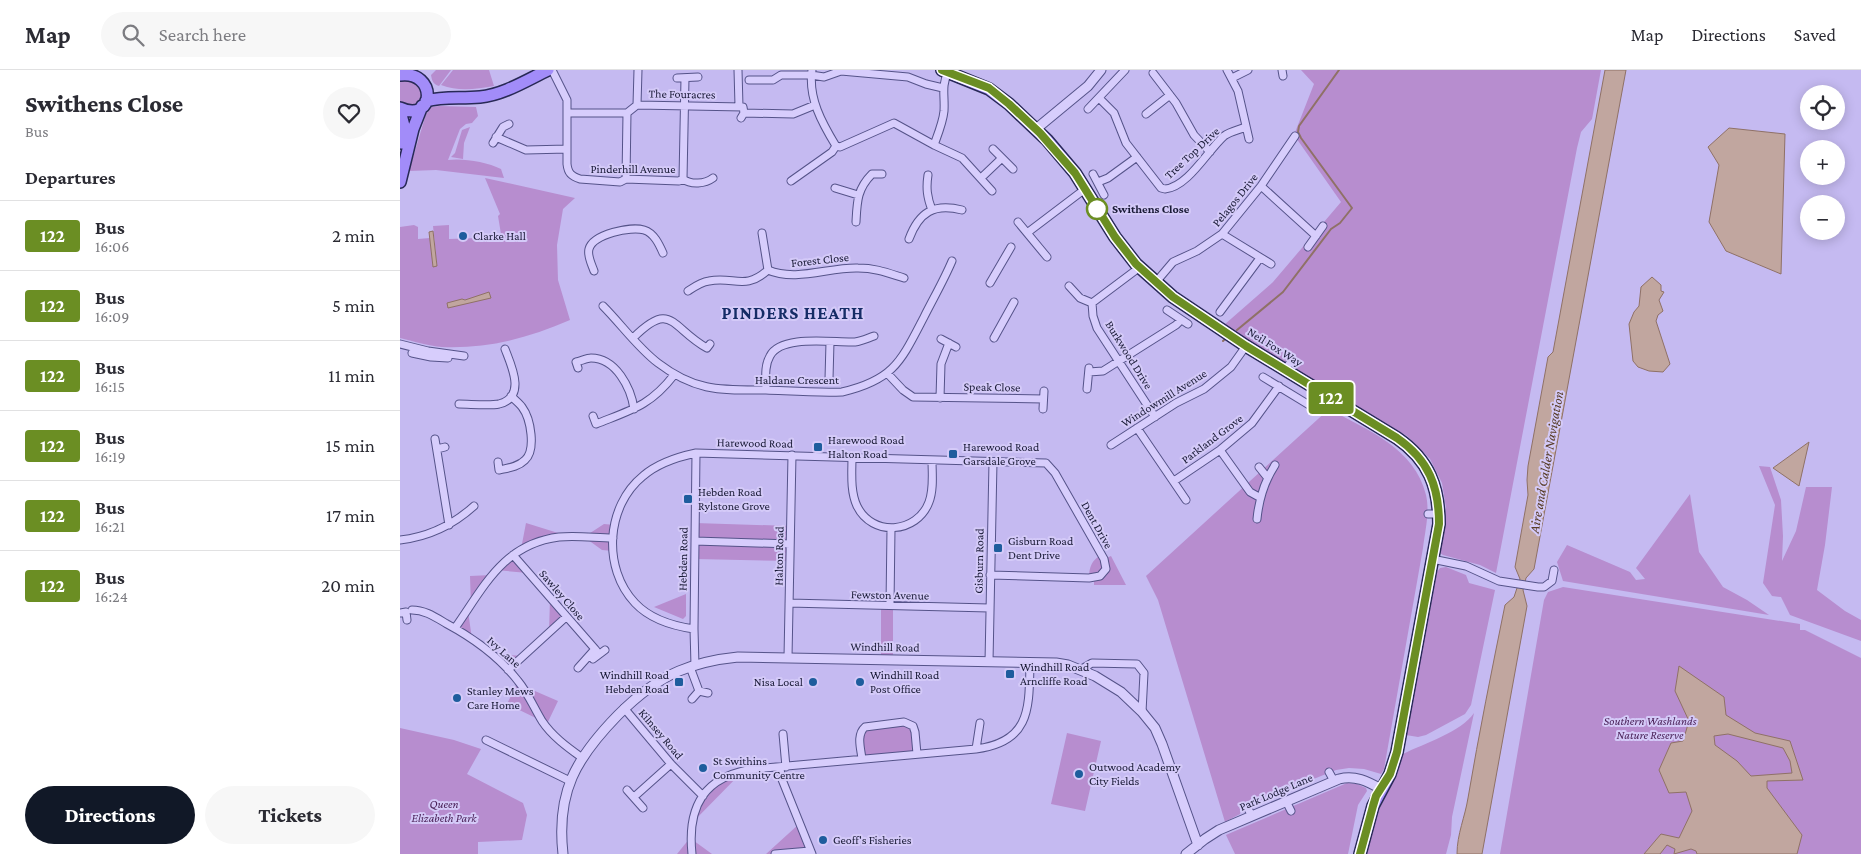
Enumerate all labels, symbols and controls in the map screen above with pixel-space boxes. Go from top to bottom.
search box [101,12,451,57]
text: Map [25,21,71,48]
icon: search [119,21,147,49]
text: Search here [159,24,246,45]
text: Map [1631,25,1663,45]
text: Directions [1691,25,1766,45]
text: Saved [1794,25,1836,45]
map controls [1800,85,1845,240]
button: locate [1800,85,1845,130]
street label: The Fouracres [648,86,716,102]
button: heart [323,87,375,139]
text: Swithens Close [25,90,183,117]
text: Bus [25,123,49,140]
street label: Tree Top Drive [1162,124,1222,182]
button: + [1800,140,1845,185]
street label: Pinderhill Avenue [591,162,675,176]
text: Departures [25,167,116,188]
street label: Pelagos Drive [1209,171,1261,229]
button: − [1800,195,1845,240]
marker: Swithens Close [1086,198,1108,220]
place label: Swithens Close [1112,202,1190,216]
text: Bus [95,217,125,238]
text: 2 min [332,225,375,246]
text: 122 [40,226,65,246]
place label: Clarke Hall [473,229,526,243]
marker: Clarke Hall [457,230,469,242]
text: 16:06 [95,238,129,255]
street label: Forest Close [790,250,850,270]
text: Bus [95,287,125,308]
text: 5 min [332,295,375,316]
text: 122 [40,296,65,316]
district label: PINDERS HEATH [722,303,864,323]
text: 16:09 [95,308,129,325]
street label: Burkwood Drive [1102,318,1156,392]
street label: Neil Fox Way [1245,325,1306,370]
text: Bus [95,357,125,378]
text: 11 min [328,365,375,386]
text: 122 [40,366,65,386]
street label: Windowmill Avenue [1119,366,1209,430]
street label: Haldane Crescent [755,373,840,387]
text: 16:15 [95,378,125,395]
street label: Speak Close [963,380,1021,394]
line badge: 122 [1302,382,1360,414]
text: 122 [1319,388,1343,408]
water label: Aire and Calder Navigation [1525,390,1566,535]
street label: Parkland Grove [1179,411,1245,467]
text: Bus [95,427,125,448]
place label: Harewood Road Halton Road [828,433,905,461]
text: 15 min [326,435,375,456]
street label: Harewood Road [717,435,794,451]
text: 122 [40,436,65,456]
place label: Harewood Road Garsdale Grove [963,440,1040,468]
marker: Harewood Road Halton Road [812,441,824,453]
text: 16:19 [95,448,126,465]
marker: Harewood Road Garsdale Grove [947,448,959,460]
place label: Hebden Road Rylstone Grove [698,485,770,513]
marker: Hebden Road Rylstone Grove [682,493,694,505]
text: Bus [95,497,125,518]
street label: Dent Drive [1078,499,1116,551]
text: 17 min [326,505,375,526]
text: 122 [40,506,65,526]
text: 16:21 [95,518,125,535]
street label: Halton Road [771,525,787,586]
street label: Hebden Road [675,526,691,591]
street label: Gisburn Road [971,528,987,594]
place label: Gisburn Road Dent Drive [1008,534,1074,562]
marker: Gisburn Road Dent Drive [992,542,1004,554]
text: Bus [95,567,125,588]
street label: Sawley Close [536,567,588,623]
text: 20 min [321,575,375,596]
text: 122 [40,576,65,596]
street label: Fewston Avenue [851,587,929,603]
text: 16:24 [95,588,128,605]
street label: Ivy Lane [484,633,524,671]
street label: Windhill Road [850,639,920,655]
place label: Windhill Road Arncliffe Road [1020,660,1090,688]
place label: Windhill Road Hebden Road [600,668,670,696]
place label: Windhill Road Post Office [870,668,940,696]
marker: Windhill Road Arncliffe Road [1004,668,1016,680]
place label: Nisa Local [754,675,803,689]
marker: Windhill Road Hebden Road [673,676,685,688]
marker: Nisa Local [807,676,819,688]
marker: Windhill Road Post Office [854,676,866,688]
place label: Stanley Mews Care Home [467,684,534,712]
marker: Stanley Mews Care Home [451,692,463,704]
street label: Kilnsey Road [636,706,687,763]
park label: Southern Washlands Nature Reserve [1604,714,1697,742]
place label: St Swithins Community Centre [713,754,805,782]
place label: Outwood Academy City Fields [1089,760,1181,788]
marker: St Swithins Community Centre [697,762,709,774]
marker: Outwood Academy City Fields [1073,768,1085,780]
street label: Park Lodge Lane [1237,770,1315,814]
button: Directions [25,786,195,844]
button: Tickets [205,786,375,844]
park label: Queen Elizabeth Park [411,797,477,825]
place label: Geoff's Fisheries [833,833,912,847]
marker: Geoff's Fisheries [817,834,829,846]

